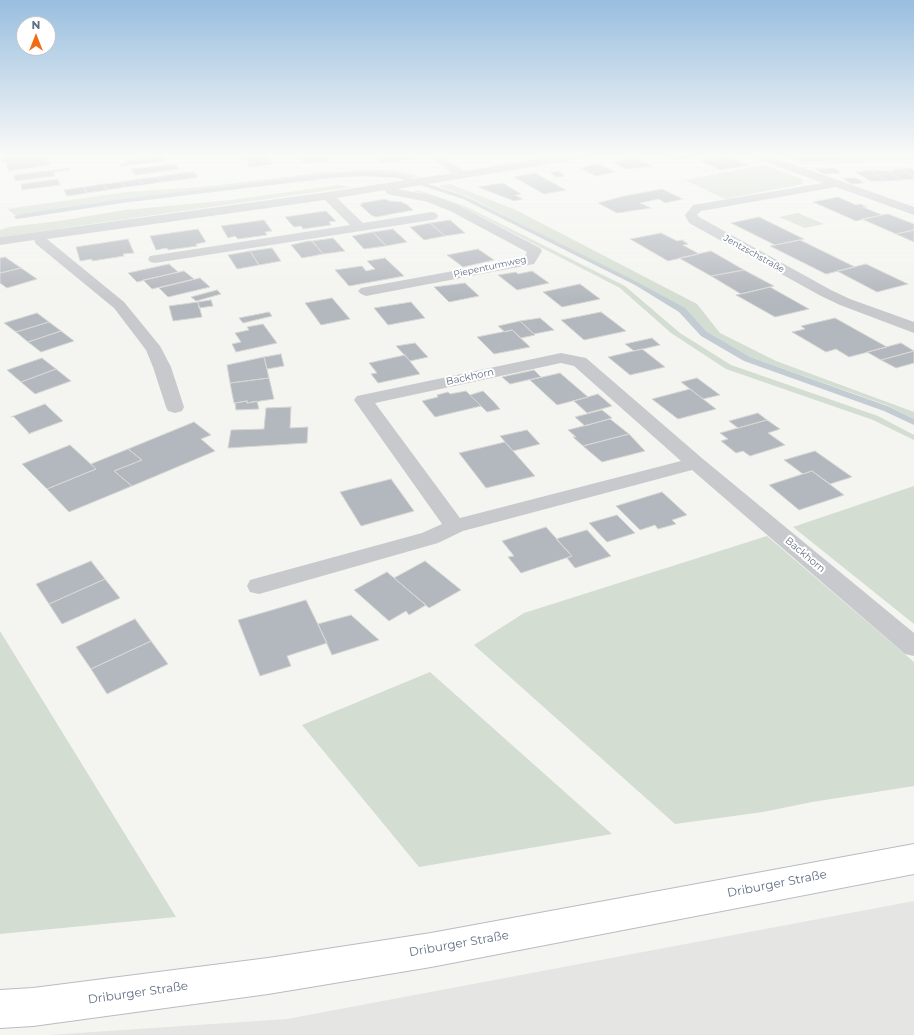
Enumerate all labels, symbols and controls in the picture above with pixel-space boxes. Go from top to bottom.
north arrow [16,16,56,56]
text: N [32,18,40,32]
street label: Jentzschstraße [722,233,786,275]
street label: Piepenturmweg [453,254,527,280]
street label: Backhorn [445,366,495,388]
street label: Backhorn [782,535,828,575]
street label: Driburger Straße [726,867,828,901]
street label: Driburger Straße [408,928,510,960]
street label: Driburger Straße [87,979,189,1007]

